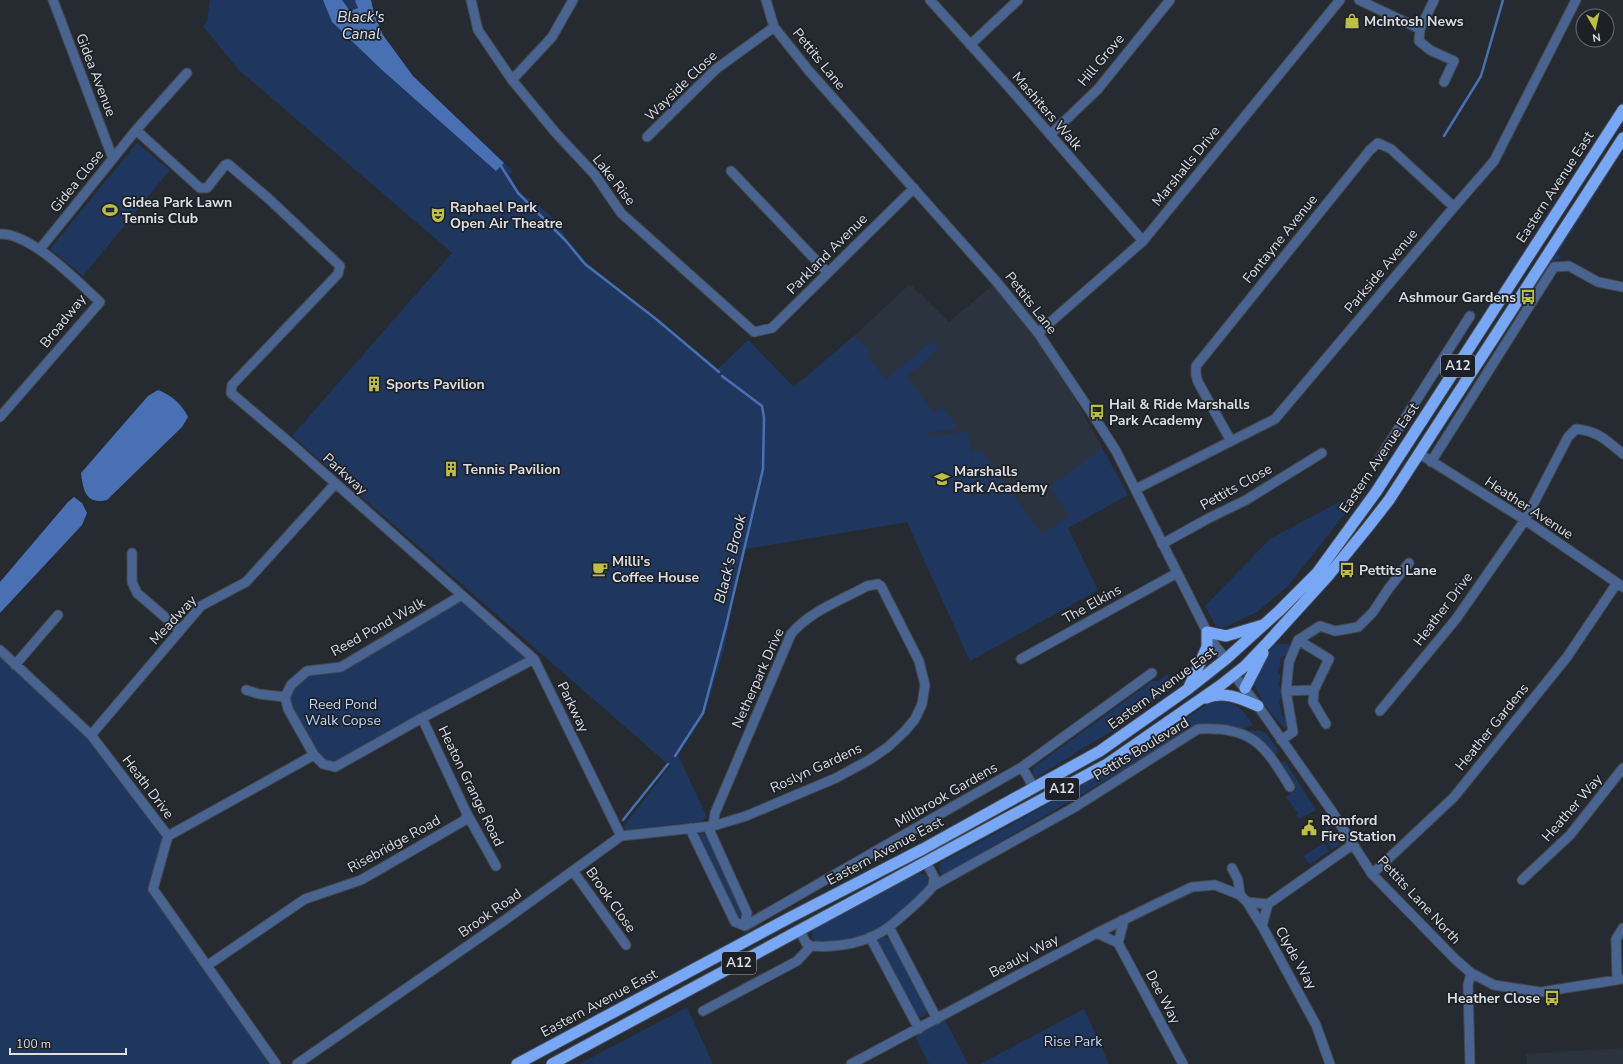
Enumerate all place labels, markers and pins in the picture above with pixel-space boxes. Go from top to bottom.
shop icon: McIntosh News [1343,12,1361,30]
place label: McIntosh News [1364,12,1464,31]
place label: Gidea Park Lawn Tennis Club [122,193,232,228]
place label: Raphael Park Open Air Theatre [450,198,563,233]
sports icon: Gidea Park Lawn Tennis Club [101,201,119,219]
theatre icon: Raphael Park Open Air Theatre [429,206,447,224]
place label: Ashmour Gardens [1399,288,1516,307]
bus stop icon: Ashmour Gardens [1519,288,1537,306]
building icon: Sports Pavilion [365,375,383,393]
place label: Sports Pavilion [386,375,485,394]
place label: Hail & Ride Marshalls Park Academy [1109,395,1250,430]
bus stop icon: Hail & Ride Marshalls Park Academy [1088,403,1106,421]
building icon: Tennis Pavilion [442,460,460,478]
place label: Tennis Pavilion [463,460,560,479]
place label: Marshalls Park Academy [954,462,1048,497]
school or university icon: Marshalls Park Academy [933,470,951,488]
place label: Milli's Coffee House [612,552,699,587]
cafe icon: Milli's Coffee House [591,560,609,578]
bus stop icon: Pettits Lane [1338,561,1356,579]
place label: Pettits Lane [1359,561,1437,580]
place label: Romford Fire Station [1321,811,1396,846]
public building icon: Romford Fire Station [1300,819,1318,837]
place label: Heather Close [1447,989,1540,1008]
bus stop icon: Heather Close [1543,989,1561,1007]

